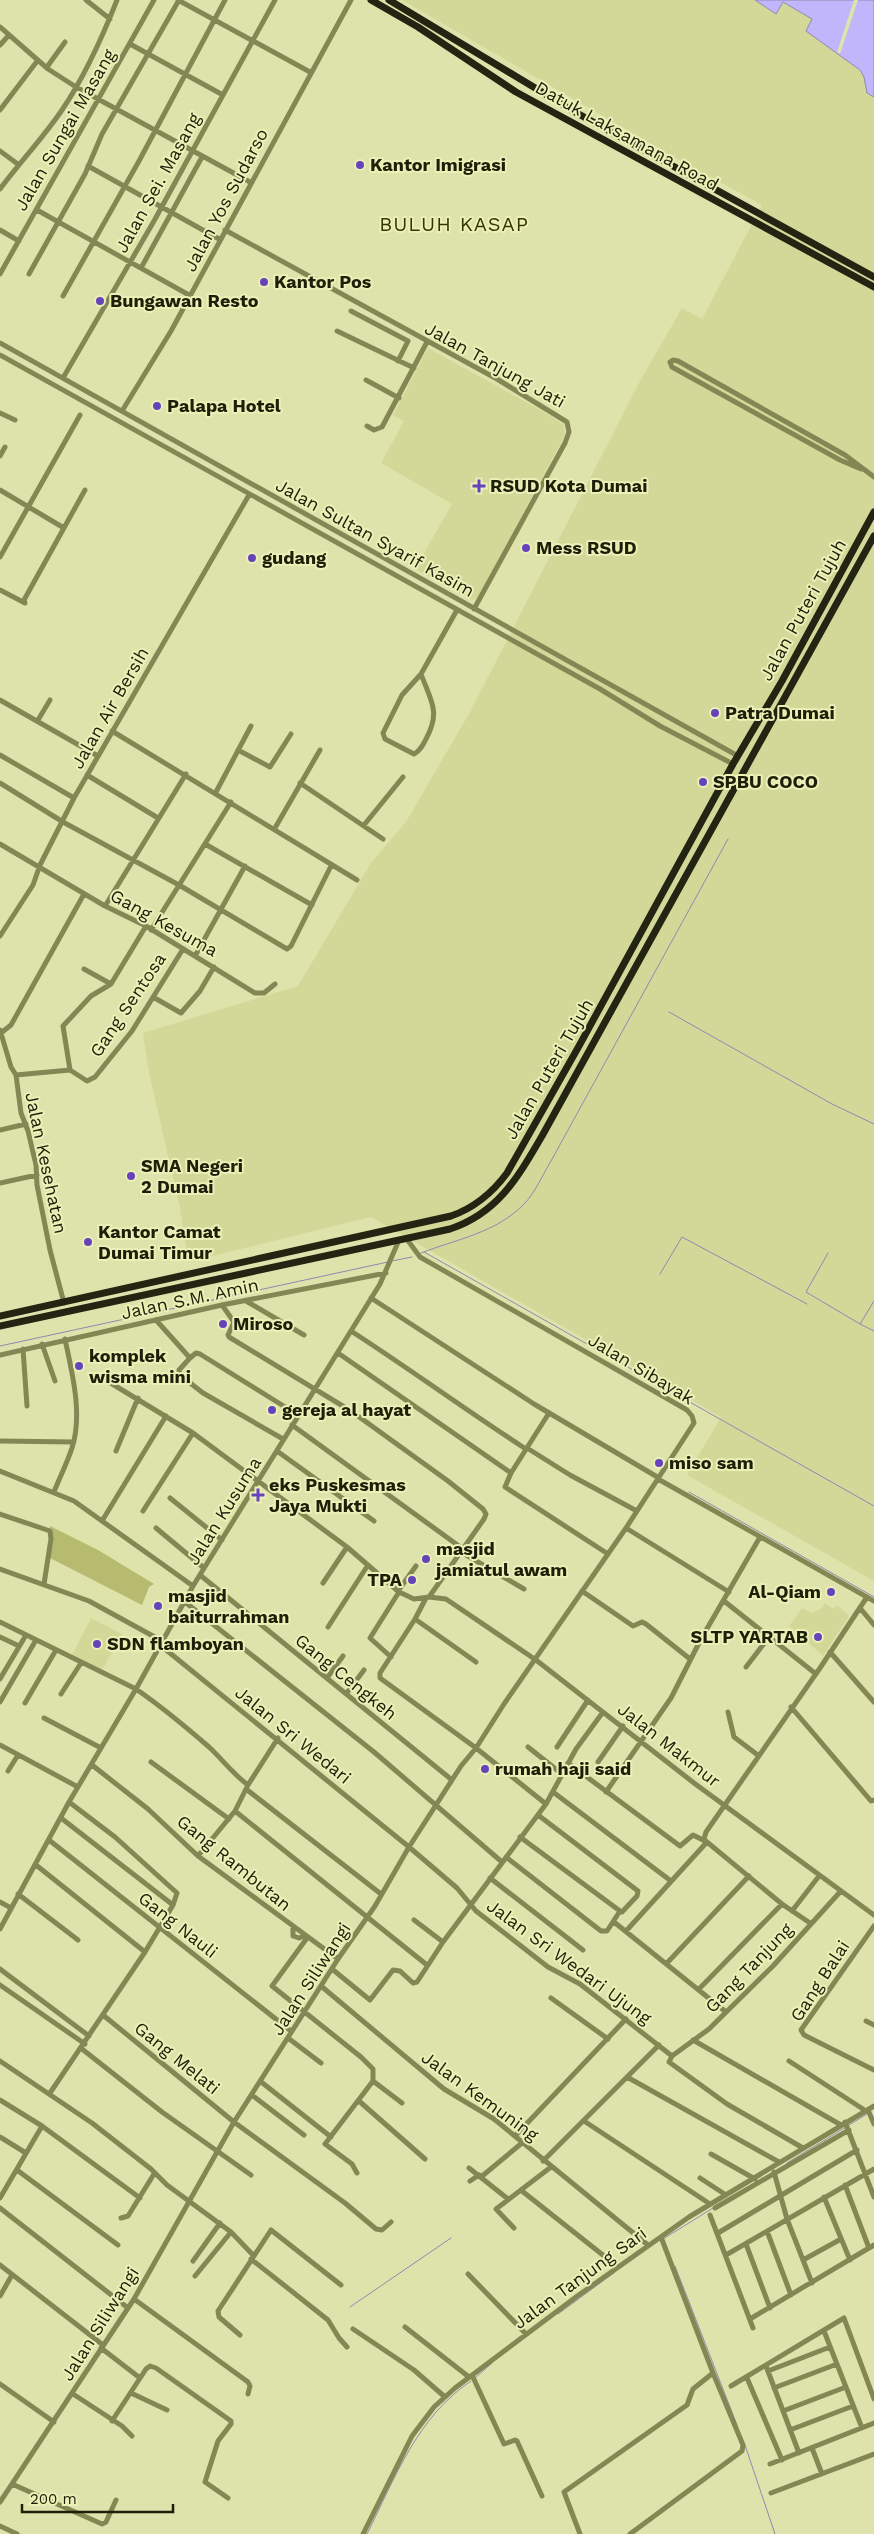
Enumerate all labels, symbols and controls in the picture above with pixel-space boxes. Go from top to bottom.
street label: Jalan Sungai Masang [10,45,120,214]
street label: Datuk Laksamana Road [532,76,723,195]
street label: Jalan Sei. Masang [110,109,205,256]
street label: Jalan Yos Sudarso [179,125,272,275]
place label: Kantor Imigrasi [370,154,506,175]
marker: Kantor Imigrasi [354,159,366,171]
district label: BULUH KASAP [379,212,529,236]
place label: Kantor Pos [274,271,372,292]
marker: Kantor Pos [258,276,270,288]
place label: Bungawan Resto [110,290,259,311]
marker: Bungawan Resto [94,295,106,307]
street label: Jalan Tanjung Jati [421,317,569,412]
place label: Palapa Hotel [167,395,281,416]
marker: Palapa Hotel [151,400,163,412]
street label: Jalan Sultan Syarif Kasim [272,474,478,601]
place label: RSUD Kota Dumai [490,475,647,496]
marker: RSUD Kota Dumai [472,479,486,493]
street label: Jalan Puteri Tujuh [755,535,850,684]
place label: Mess RSUD [536,537,637,558]
marker: Mess RSUD [520,542,532,554]
place label: gudang [262,547,327,568]
marker: gudang [246,552,258,564]
street label: Jalan Air Bersih [66,643,153,772]
place label: Patra Dumai [725,702,835,723]
marker: Patra Dumai [709,707,721,719]
place label: SPBU COCO [713,771,818,792]
marker: SPBU COCO [697,776,709,788]
street label: Gang Kesuma [107,884,222,961]
street label: Gang Sentosa [85,949,170,1061]
street label: Jalan Puteri Tujuh [500,995,597,1143]
street label: Jalan Kesehatan [21,1090,72,1236]
place label: SMA Negeri 2 Dumai [141,1155,243,1197]
marker: SMA Negeri 2 Dumai [125,1170,137,1182]
place label: Kantor Camat Dumai Timur [98,1221,221,1263]
marker: Kantor Camat Dumai Timur [82,1236,94,1248]
street label: Jalan S.M. Amin [119,1274,261,1323]
place label: Miroso [233,1313,294,1334]
marker: Miroso [217,1318,229,1330]
street label: Jalan Sibayak [585,1329,698,1408]
place label: komplek wisma mini [89,1345,191,1387]
marker: komplek wisma mini [73,1360,85,1372]
place label: gereja al hayat [282,1399,411,1420]
marker: gereja al hayat [266,1404,278,1416]
place label: miso sam [669,1452,754,1473]
street label: Jalan Kusuma [182,1453,265,1569]
marker: miso sam [653,1457,665,1469]
place label: eks Puskesmas Jaya Mukti [269,1474,406,1516]
marker: eks Puskesmas Jaya Mukti [251,1488,265,1502]
place label: masjid jamiatul awam [434,1538,567,1580]
marker: masjid jamiatul awam [420,1553,432,1565]
place label: TPA [367,1569,403,1590]
marker: TPA [406,1574,418,1586]
place label: Al-Qiam [748,1581,821,1602]
place label: masjid baiturrahman [168,1585,289,1627]
marker: Al-Qiam [825,1586,837,1598]
marker: masjid baiturrahman [152,1600,164,1612]
place label: SLTP YARTAB [691,1626,808,1647]
street label: Gang Cengkeh [291,1629,401,1724]
marker: SLTP YARTAB [812,1631,824,1643]
place label: SDN flamboyan [107,1633,244,1654]
marker: SDN flamboyan [91,1638,103,1650]
street label: Jalan Sri Wedari [231,1681,355,1788]
street label: Jalan Makmur [614,1698,725,1791]
place label: rumah haji said [495,1758,631,1779]
marker: rumah haji said [479,1763,491,1775]
street label: Gang Rambutan [173,1810,296,1915]
street label: Gang Nauli [134,1887,222,1962]
street label: Jalan Sri Wedari Ujung [483,1895,656,2029]
street label: Jalan Siliwangi [266,1918,355,2039]
street label: Gang Tanjung [701,1918,797,2017]
street label: Gang Balai [786,1936,854,2025]
street label: Gang Melati [131,2017,224,2098]
street label: Jalan Kemuning [418,2046,543,2145]
street label: Jalan Tanjung Sari [509,2222,650,2333]
street label: Jalan Siliwangi [56,2263,143,2384]
scale bar [22,2482,174,2514]
text: 200 m [30,2490,77,2508]

